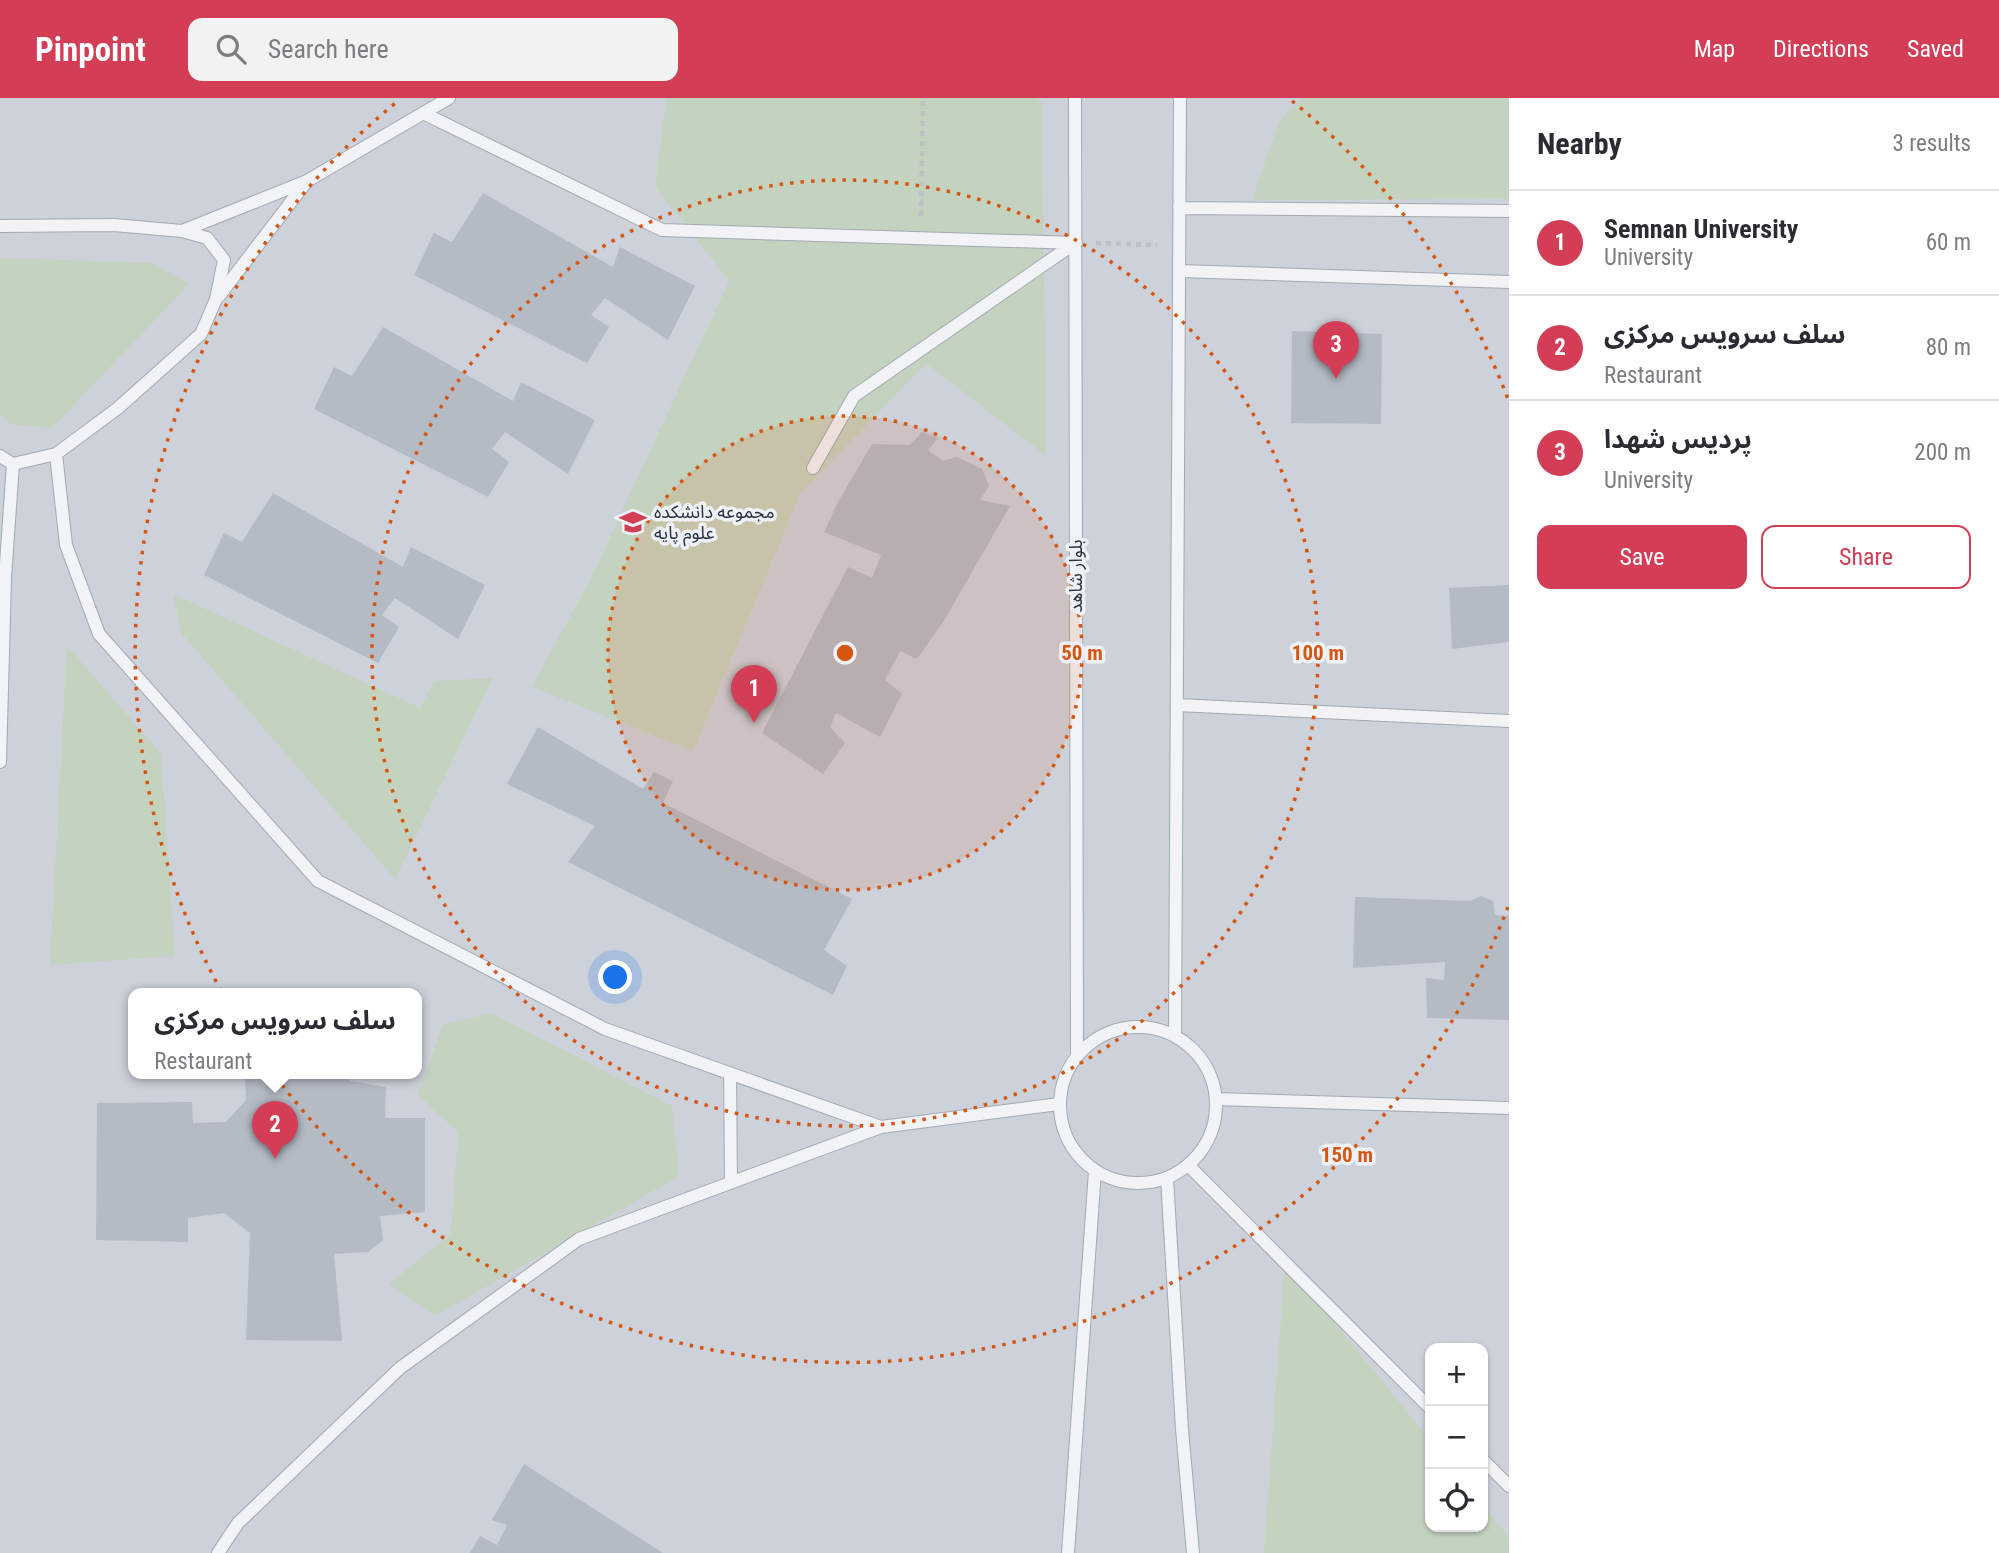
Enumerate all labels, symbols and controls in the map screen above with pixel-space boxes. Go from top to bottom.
search box [188,18,678,81]
text: Pinpoint [35,30,146,69]
icon: search [212,30,250,68]
text: Search here [268,34,389,64]
text: Map [1694,35,1735,63]
text: Directions [1773,35,1869,63]
text: Saved [1907,35,1964,63]
text: Nearby [1537,126,1622,161]
text: 3 results [1893,130,1971,157]
text: Semnan University [1604,214,1798,244]
text: 1 [1554,229,1566,256]
text: 60 m [1926,229,1971,256]
text: University [1604,244,1693,271]
text: سلف سرویس مرکزی [1604,319,1845,349]
pin: 3 [1313,321,1359,379]
text: 2 [1554,334,1566,361]
text: 80 m [1926,334,1971,361]
text: Restaurant [1604,362,1702,389]
text: پردیس شهدا [1604,424,1752,454]
text: 3 [1554,439,1566,466]
text: 200 m [1914,439,1971,466]
text: University [1604,467,1693,494]
place label: مجموعه دانشکده علوم پایه [654,501,775,547]
school or university icon: مجموعه دانشکده علوم پایه [618,507,648,537]
button: Save [1537,525,1747,589]
button: Share [1761,525,1971,589]
street label: بلوار شاهد [1065,539,1087,613]
centre of rings [833,641,857,665]
text: 50 m [1061,641,1103,665]
text: 100 m [1292,641,1344,665]
pin: 1 [731,665,777,723]
your location [598,960,632,994]
popup [128,988,422,1079]
text: سلف سرویس مرکزی [154,1005,396,1035]
text: Restaurant [154,1048,252,1075]
pin: 2 [252,1101,298,1159]
text: 150 m [1321,1143,1373,1167]
map controls [1425,1343,1488,1532]
button: + [1425,1343,1488,1406]
button: − [1425,1406,1488,1469]
button: locate [1425,1469,1488,1532]

